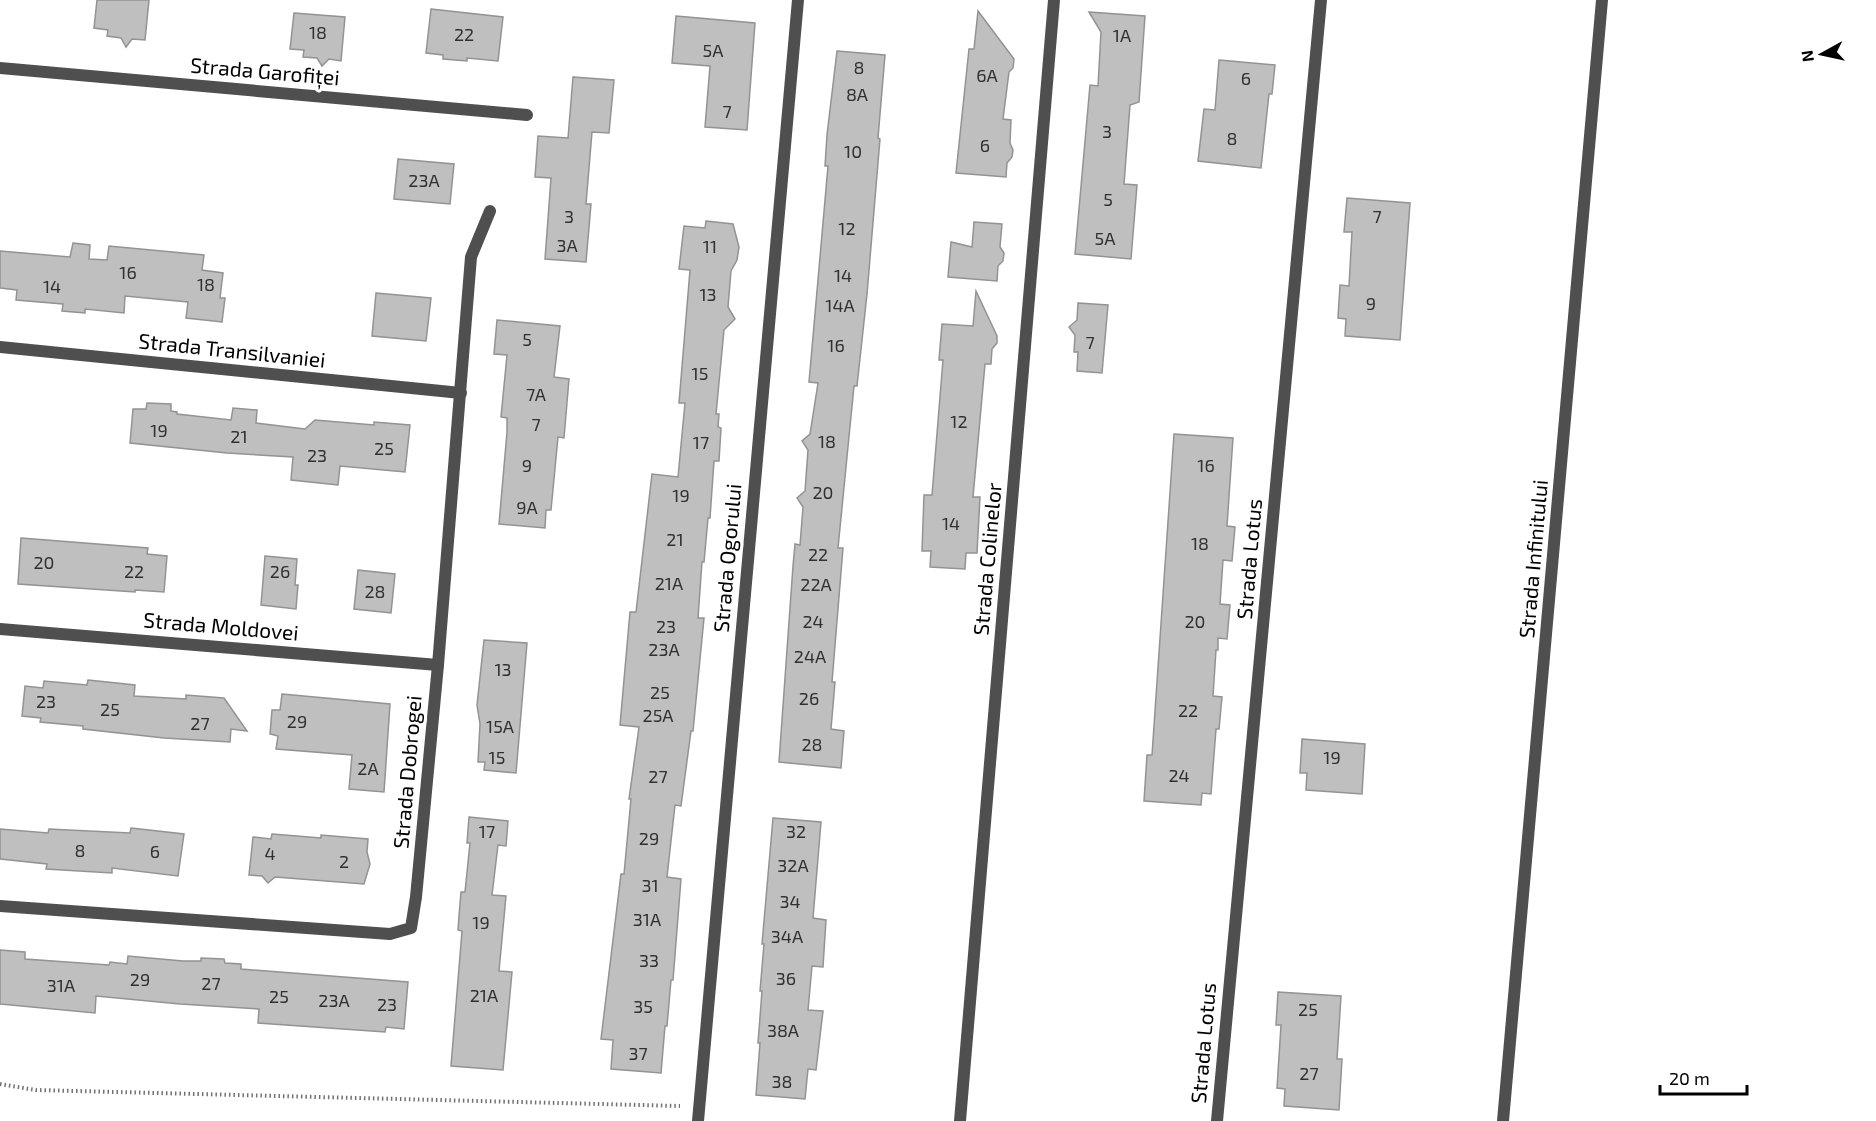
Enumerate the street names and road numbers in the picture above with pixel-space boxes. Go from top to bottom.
street label: Strada Garofiței [189,52,341,91]
street label: Strada Transilvaniei [137,327,327,372]
street label: Strada Infinitului [1513,479,1552,639]
street label: Strada Colinelor [967,481,1006,636]
street label: Strada Ogorului [708,482,745,633]
street label: Strada Lotus [1231,497,1266,620]
street label: Strada Moldovei [142,606,300,645]
street label: Strada Dobrogei [387,694,426,850]
street label: Strada Lotus [1185,981,1220,1104]

